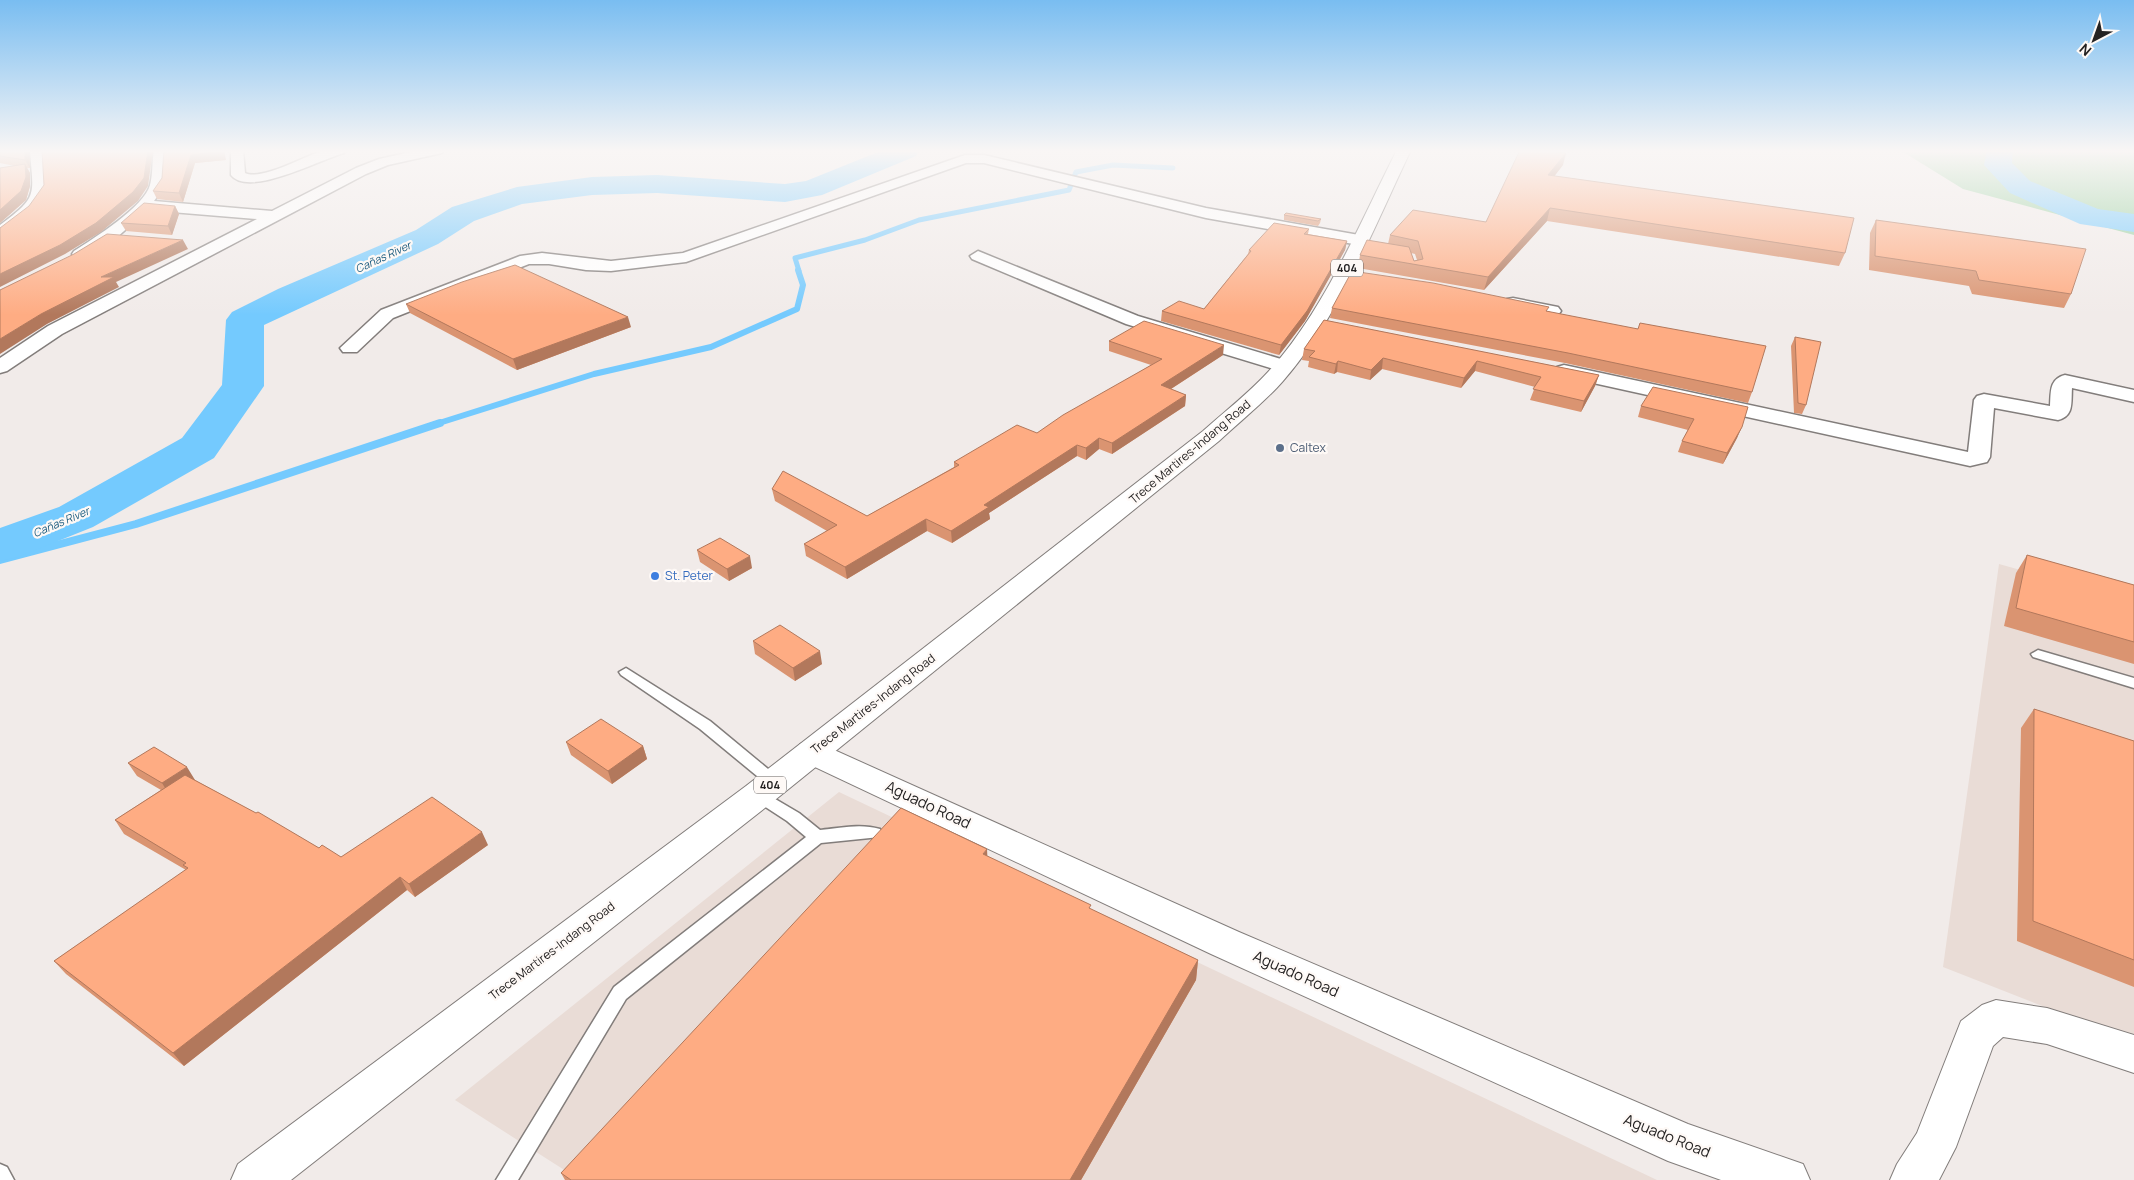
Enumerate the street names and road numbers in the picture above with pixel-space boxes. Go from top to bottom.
road number: 404 [1331,260,1363,276]
street label: Trece Martires-Indang Road [1125,396,1254,508]
street label: Trece Martires-Indang Road [807,650,938,758]
road number: 404 [754,776,786,794]
street label: Aguado Road [882,776,974,833]
street label: Trece Martires-Indang Road [485,898,618,1004]
street label: Aguado Road [1250,945,1342,1002]
street label: Aguado Road [1621,1109,1714,1162]

